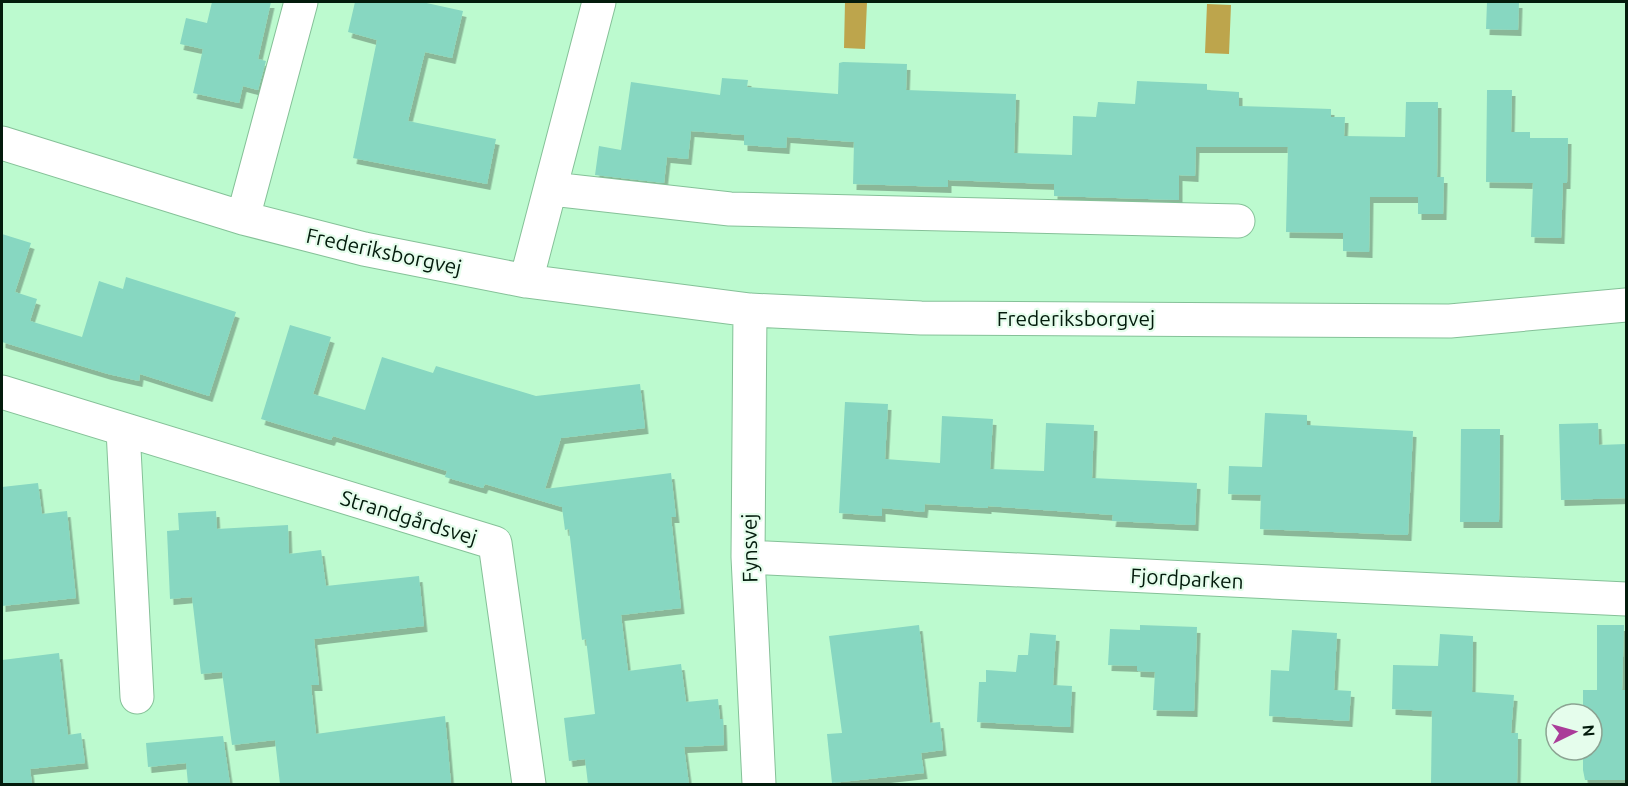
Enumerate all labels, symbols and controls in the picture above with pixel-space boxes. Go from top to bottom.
street label: Frederiksborgvej [304,223,464,279]
street label: Frederiksborgvej [997,306,1155,330]
street label: Strandgårdsvej [338,485,480,549]
street label: Fynsvej [736,513,762,583]
street label: Fjordparken [1130,563,1244,593]
north arrow [1544,702,1604,762]
text: N [1579,724,1598,737]

